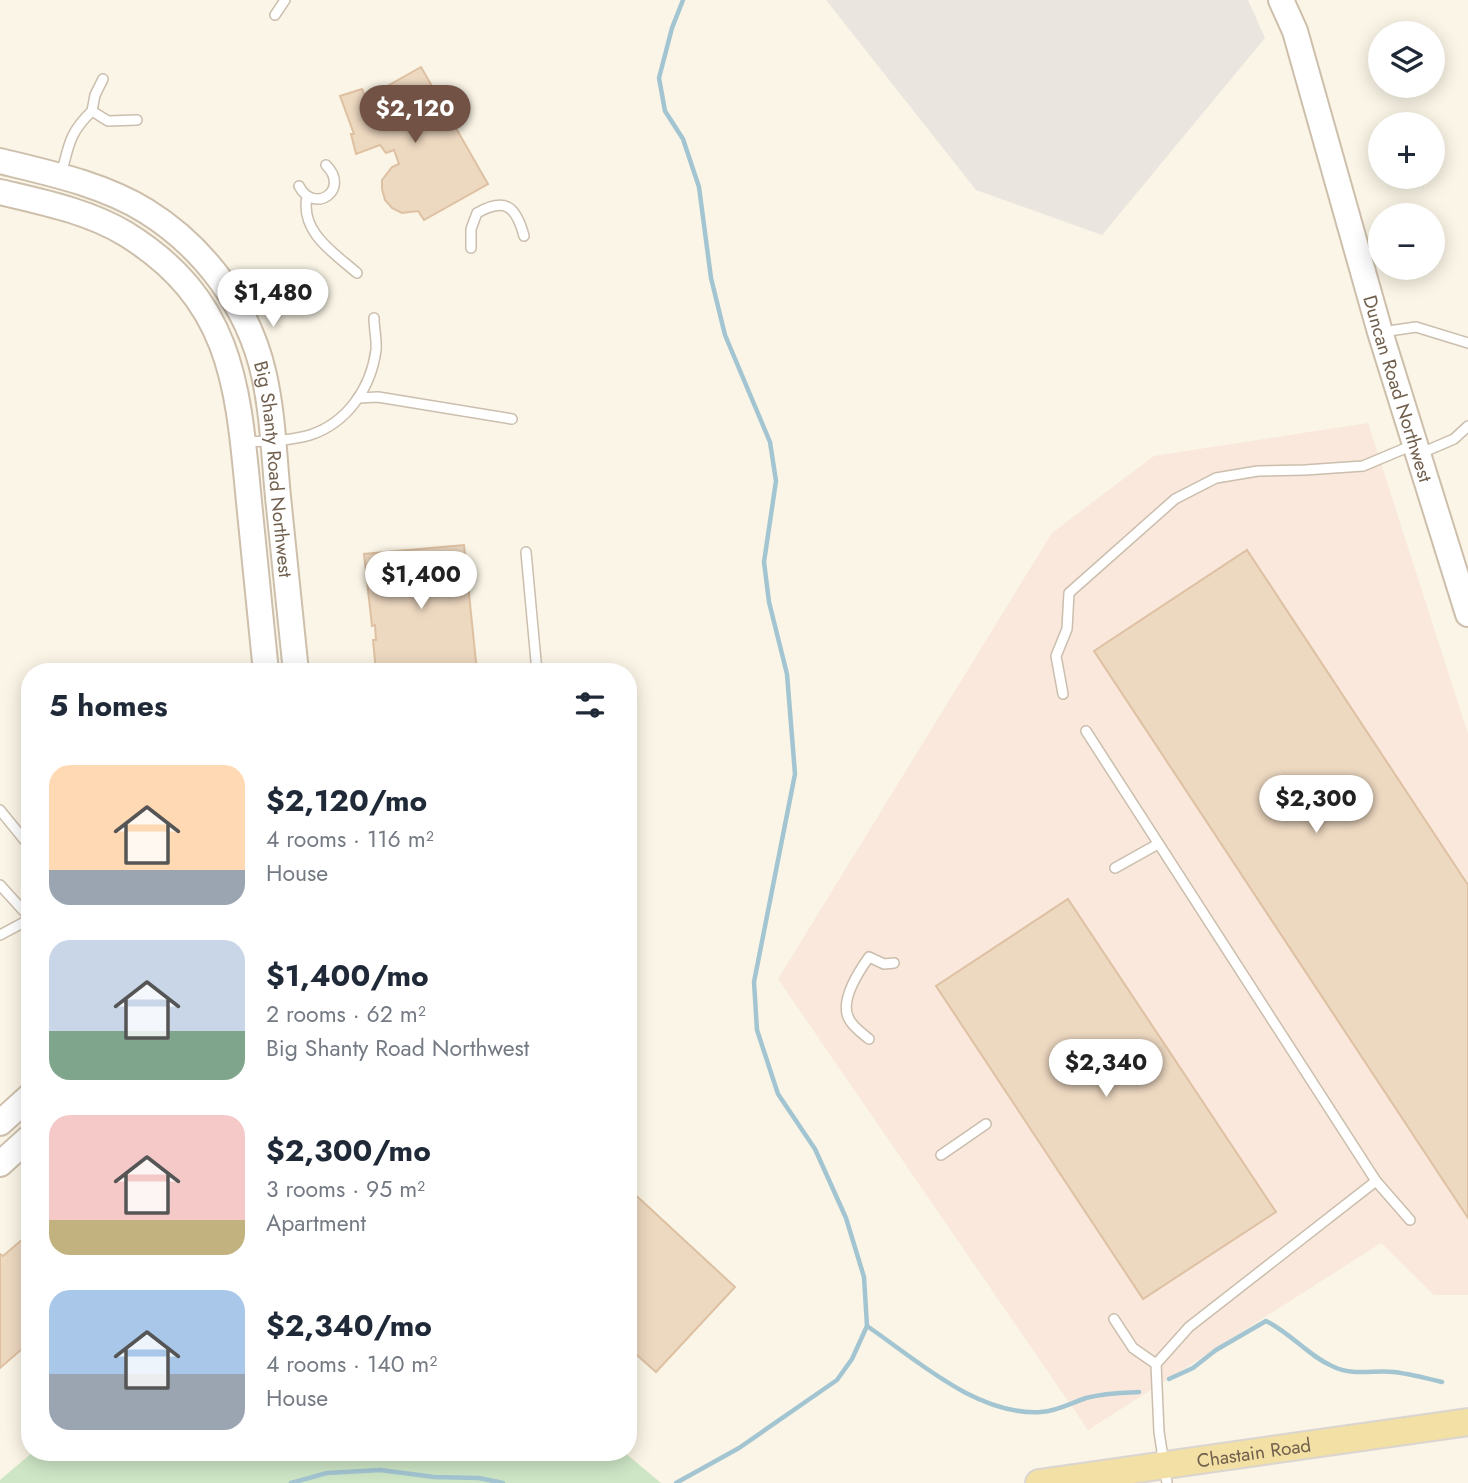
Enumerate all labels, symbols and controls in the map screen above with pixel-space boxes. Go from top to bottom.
map controls [1368,21,1445,280]
button: layers [1368,21,1445,98]
pin: $2,120 [358,86,472,145]
text: $2,120 [376,91,454,125]
button: + [1368,112,1445,189]
button: − [1368,203,1445,280]
pin: $1,480 [216,270,330,329]
text: $1,480 [233,275,313,309]
street label: Duncan Road Northwest [1357,292,1440,486]
street label: Big Shanty Road Northwest [248,358,300,579]
pin: $1,400 [364,552,478,611]
text: $1,400 [381,557,461,591]
text: 5 homes [49,684,168,727]
icon: filters [571,686,609,724]
pin: $2,300 [1259,776,1373,835]
text: $2,120/mo [266,779,427,822]
text: $2,300 [1275,781,1357,815]
icon: home [105,793,189,877]
text: 4 rooms · 116 m² [266,822,434,856]
text: House [266,856,328,890]
text: $1,400/mo [266,954,429,997]
icon: home [105,968,189,1052]
text: 2 rooms · 62 m² [266,997,426,1031]
text: Big Shanty Road Northwest [266,1031,529,1065]
pin: $2,340 [1049,1040,1163,1099]
text: $2,340 [1065,1045,1147,1079]
text: $2,300/mo [266,1129,431,1172]
icon: home [105,1143,189,1227]
text: 3 rooms · 95 m² [266,1172,425,1206]
text: Apartment [266,1206,366,1240]
text: $2,340/mo [266,1304,432,1347]
icon: home [105,1318,189,1402]
text: 4 rooms · 140 m² [266,1347,437,1381]
text: House [266,1381,328,1415]
street label: Chastain Road [1195,1431,1313,1474]

